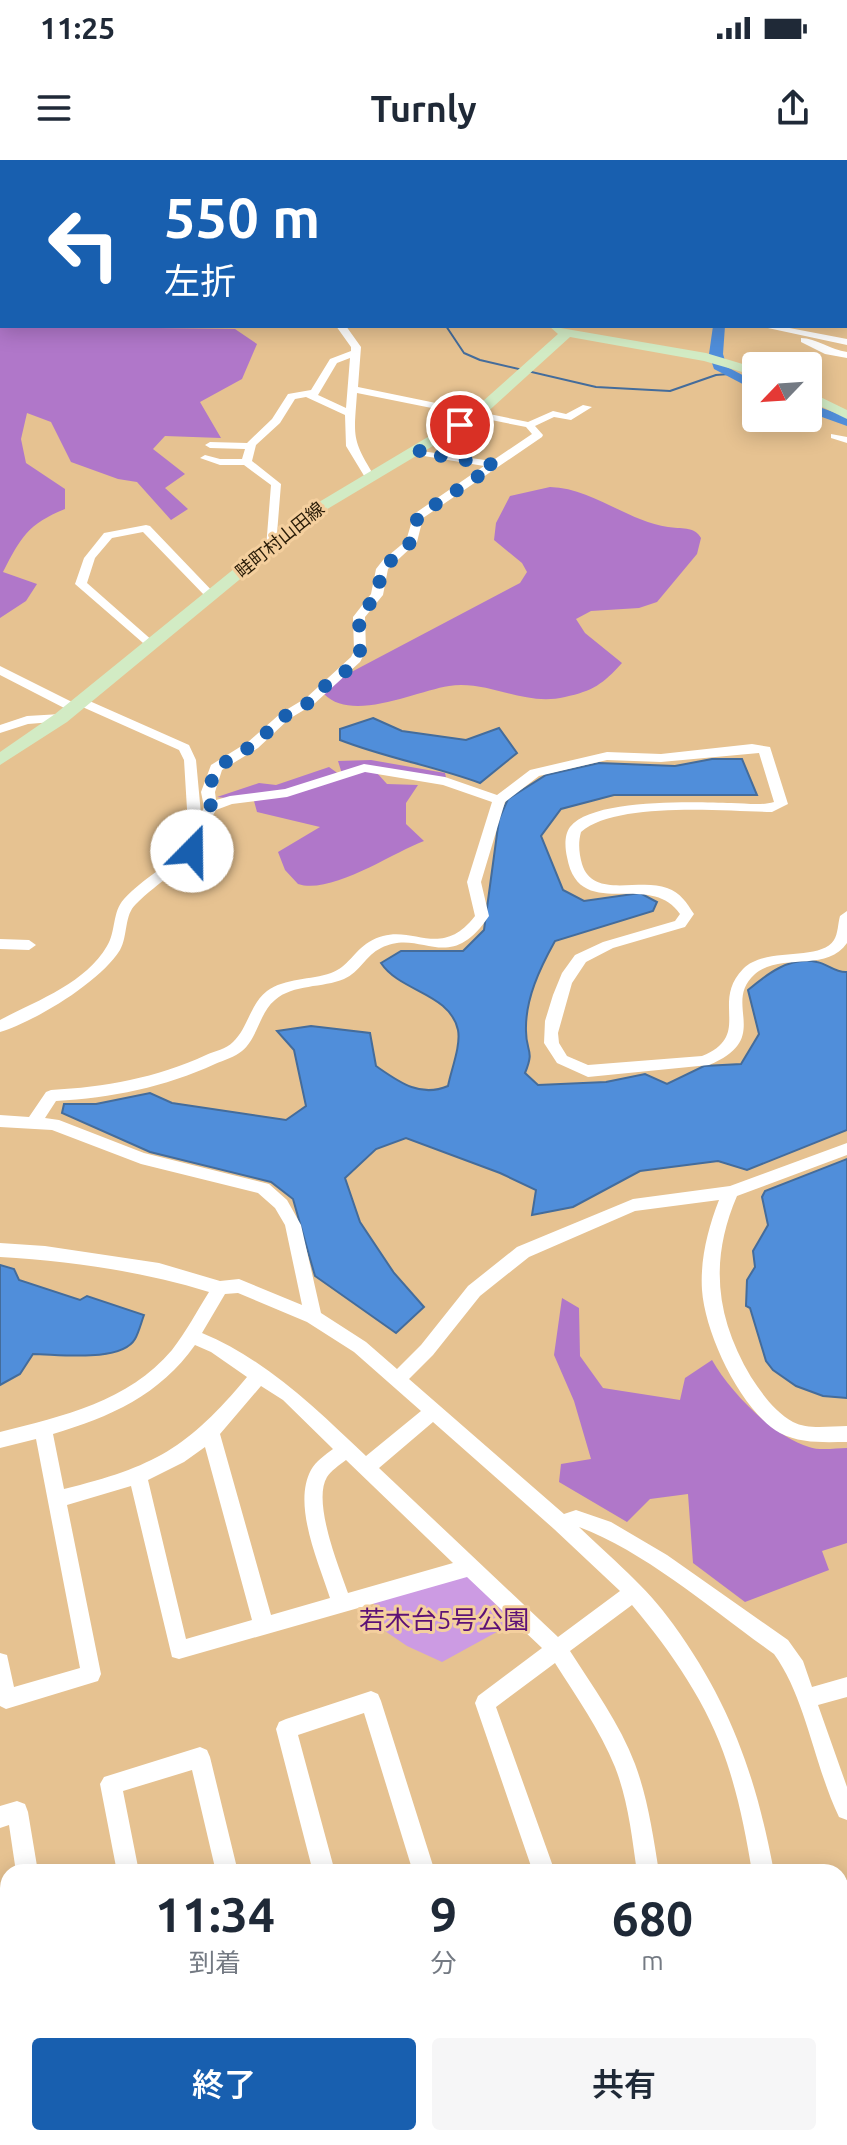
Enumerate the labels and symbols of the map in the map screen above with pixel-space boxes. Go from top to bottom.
north arrow [742,352,822,432]
pin [426,391,494,459]
street label: 畦町村山田線 [231,497,328,581]
position arrow [150,809,234,893]
park label: 若木台5号公園 [359,1605,529,1634]

